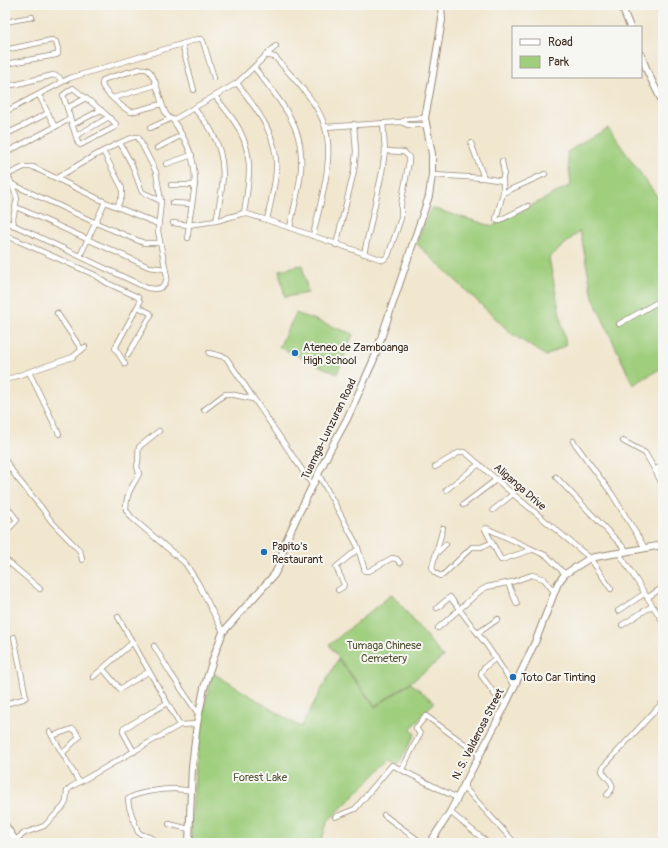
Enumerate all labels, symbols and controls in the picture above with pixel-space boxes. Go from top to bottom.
legend [512,26,642,78]
text: Road [548,35,573,50]
text: Park [548,55,569,70]
place label: Ateneo de Zamboanga High School [303,341,408,367]
marker: Ateneo de Zamboanga High School [290,348,300,358]
street label: Tuamga-Lunzuran Road [299,376,359,482]
street label: Aliganga Drive [491,461,549,514]
place label: Papito's Restaurant [272,540,323,566]
marker: Papito's Restaurant [259,547,269,557]
park label: Tumaga Chinese Cemetery [347,639,422,665]
place label: Toto Car Tinting [521,671,596,684]
marker: Toto Car Tinting [508,672,518,682]
street label: N. S. Valderosa Street [449,686,507,782]
park label: Forest Lake [233,771,288,784]

